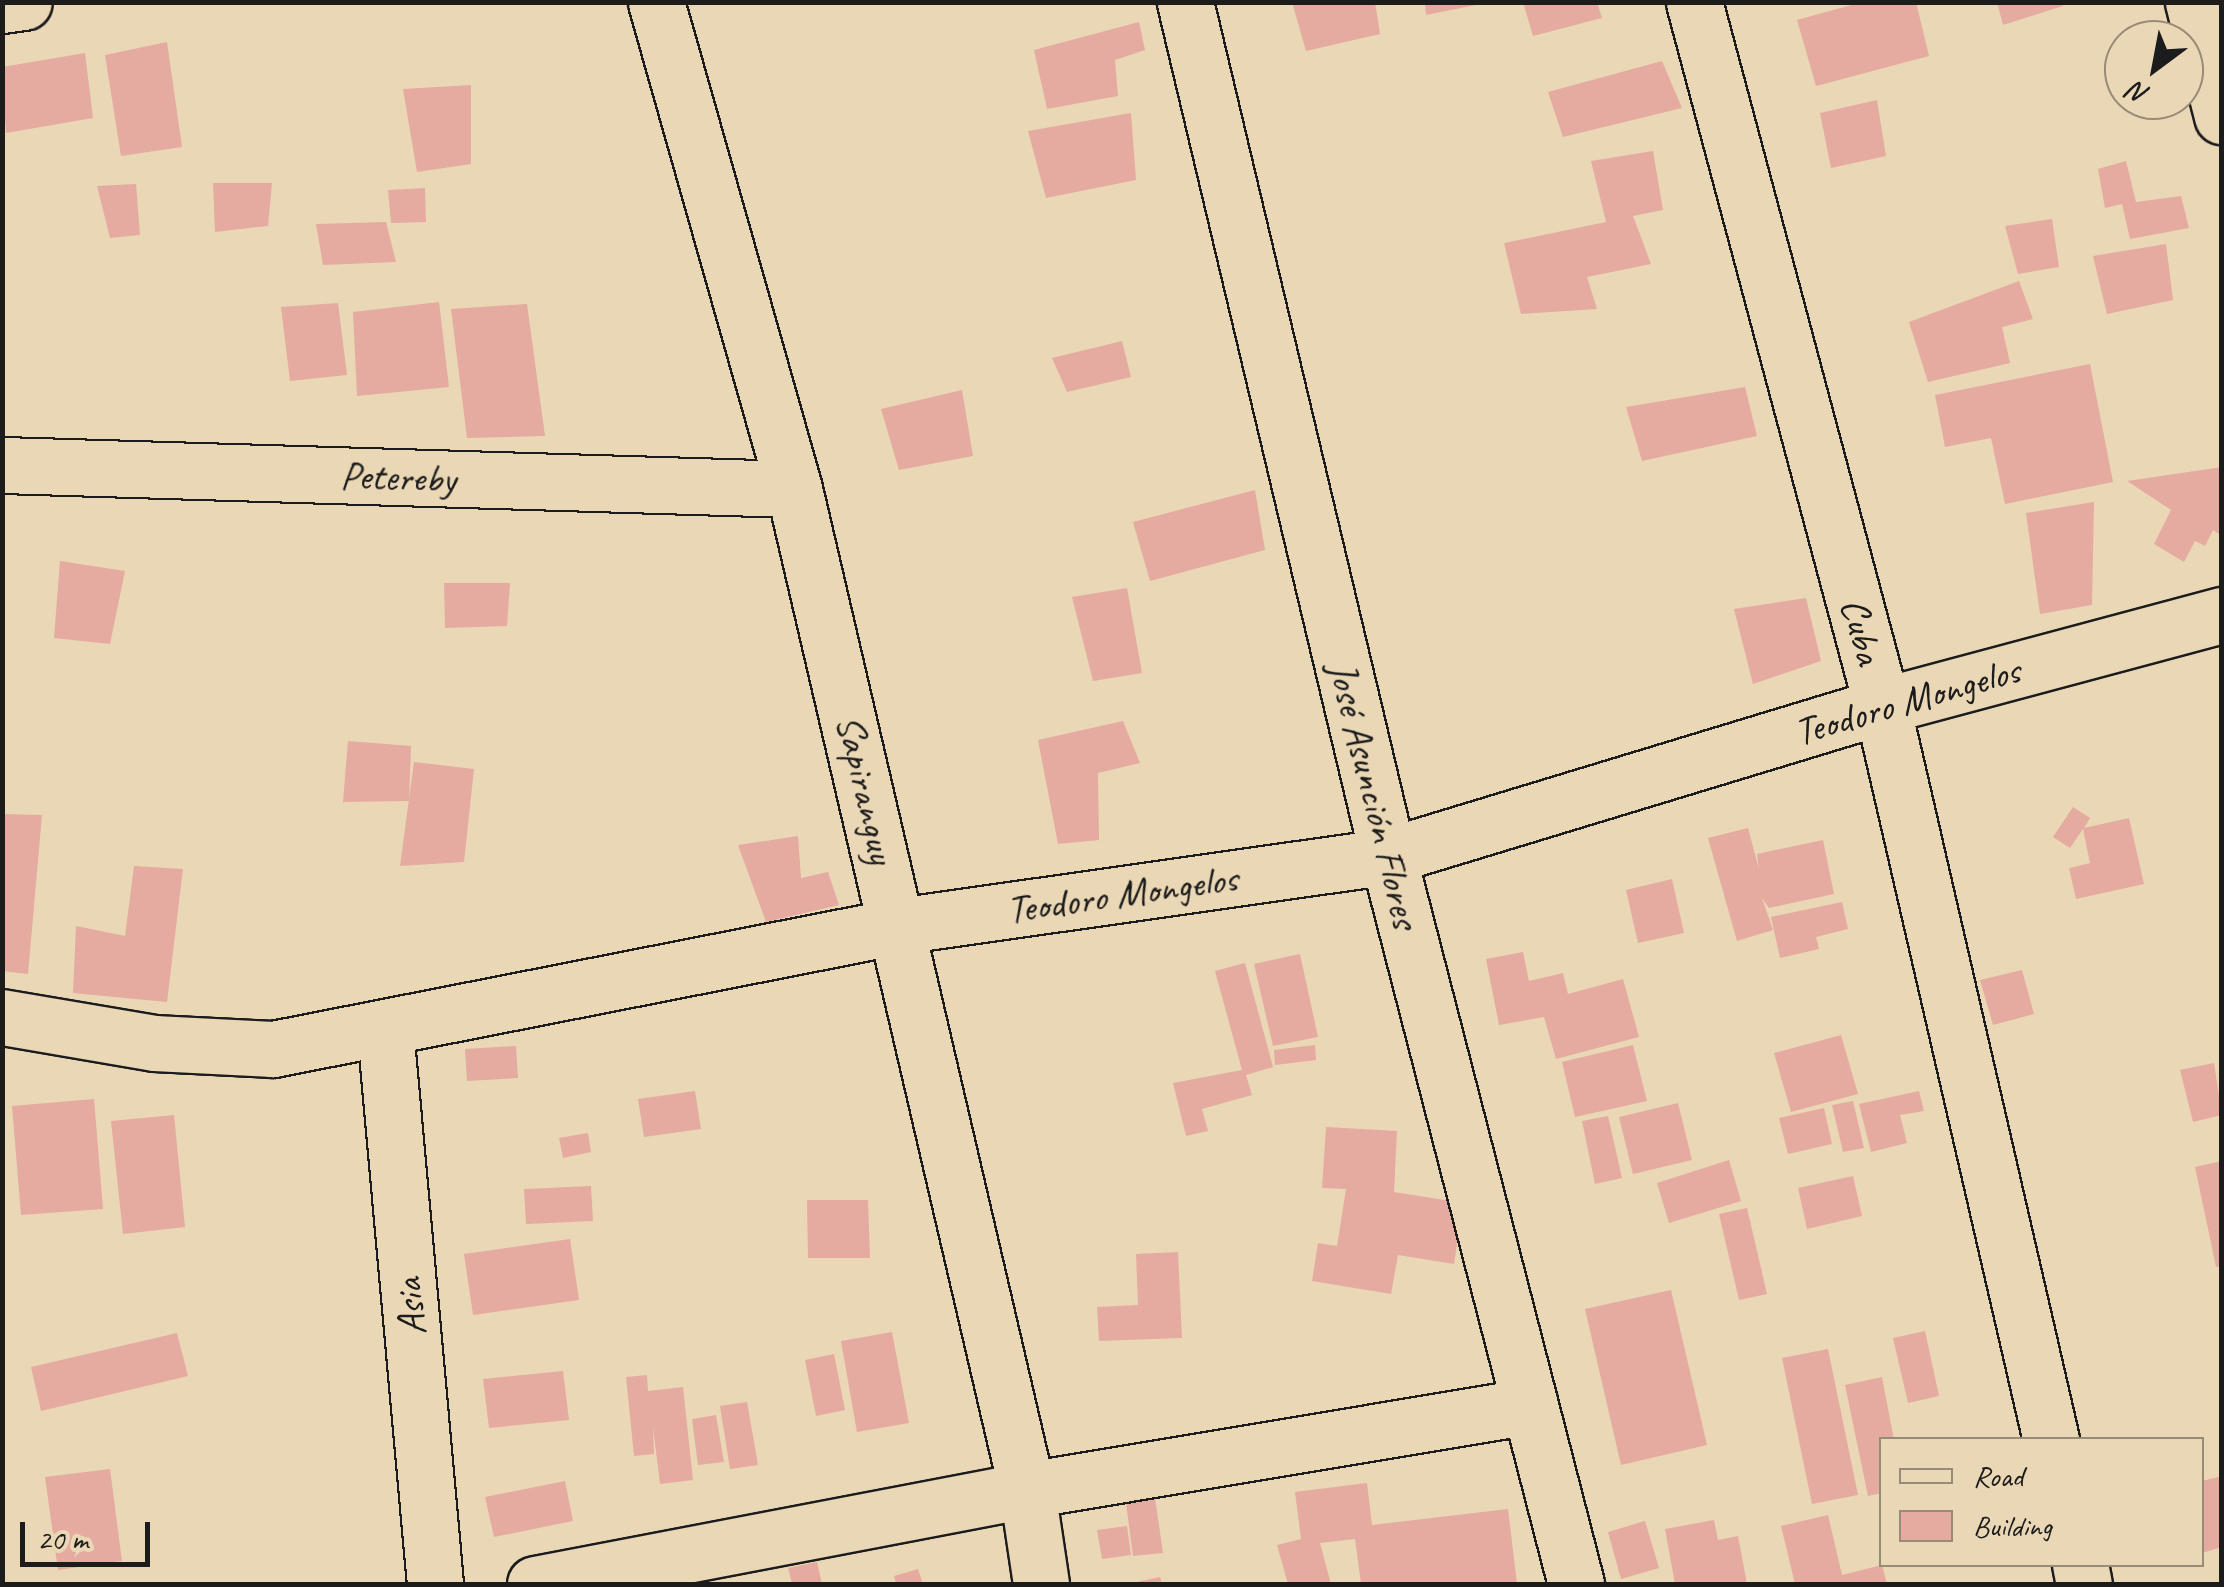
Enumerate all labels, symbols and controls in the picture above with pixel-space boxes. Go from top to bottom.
north arrow [2104,20,2204,120]
text: N [2122,75,2156,114]
street label: Petereby [339,451,457,503]
street label: Cuba [1830,593,1894,669]
street label: Teodoro Mongelos [1789,646,2025,756]
street label: José Asunción Flores [1318,657,1430,933]
street label: Sapiranguy [826,710,906,868]
street label: Teodoro Mongelos [1004,854,1240,934]
street label: Asia [384,1277,436,1337]
legend [1879,1437,2204,1567]
text: Road [1973,1457,2023,1495]
scale bar [25,1502,155,1564]
text: Building [1973,1507,2052,1545]
text: 20 m [37,1520,88,1558]

